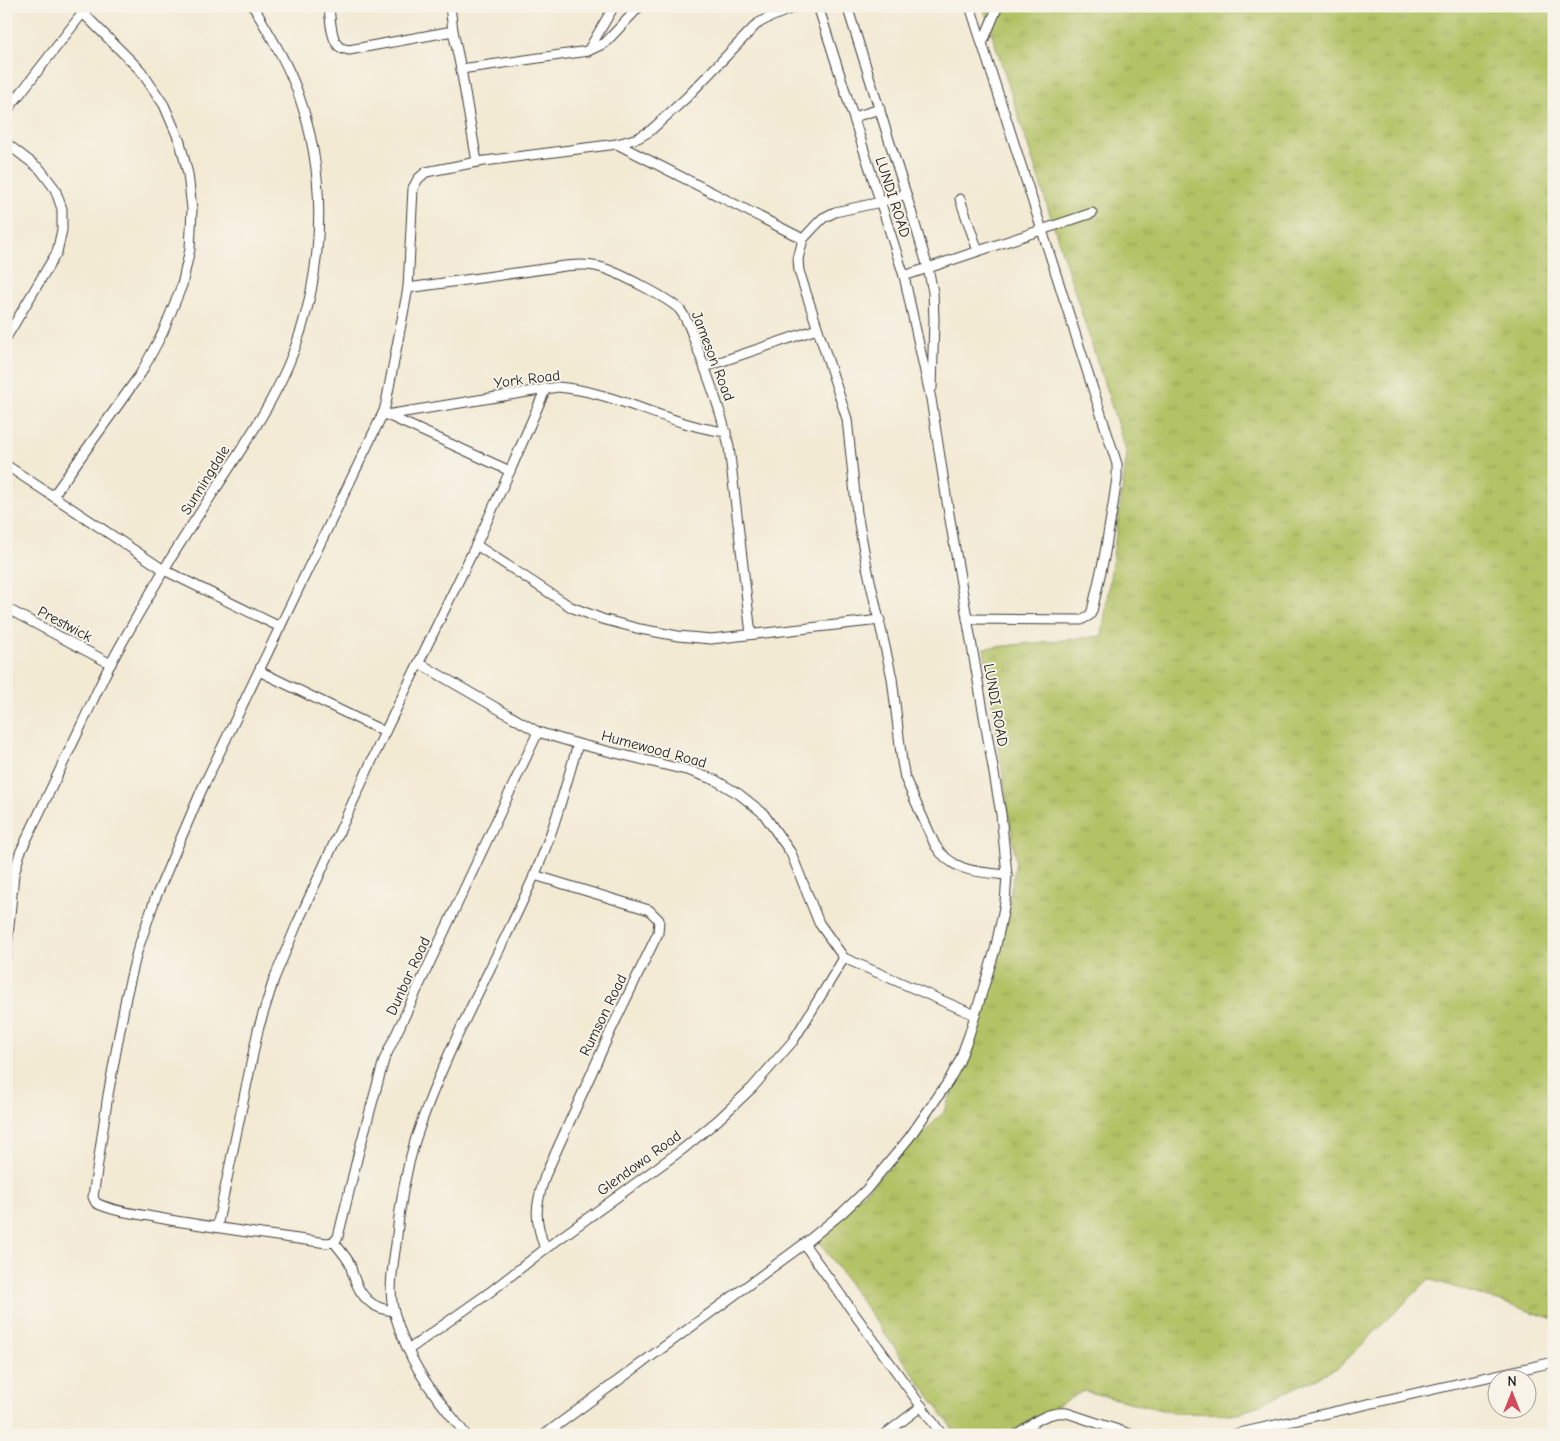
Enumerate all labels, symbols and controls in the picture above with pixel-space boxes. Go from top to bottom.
street label: LUNDI ROAD [871,154,915,240]
street label: Jameson Road [688,309,738,403]
street label: York Road [493,366,561,392]
street label: Sunningdale [177,441,234,518]
street label: Prestwick [35,602,96,646]
street label: LUNDI ROAD [980,662,1012,748]
street label: Humewood Road [599,726,709,772]
street label: Dunbar Road [382,934,434,1018]
street label: Rumson Road [575,971,631,1059]
street label: Glendowa Road [593,1126,685,1200]
north arrow [1488,1368,1538,1418]
text: N [1507,1373,1517,1390]

